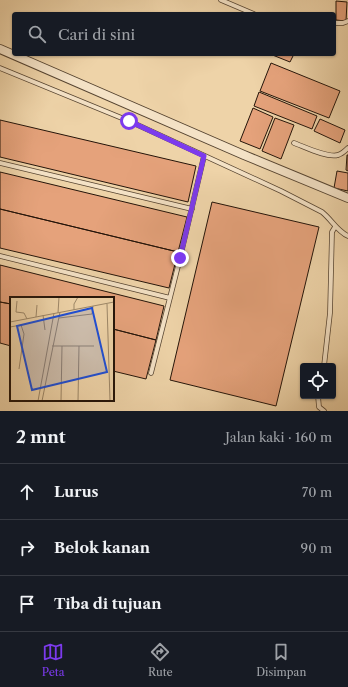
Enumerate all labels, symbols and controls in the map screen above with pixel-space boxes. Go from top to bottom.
search box [12,12,336,56]
icon: search [26,23,48,45]
text: Cari di sini [58,25,135,44]
route start [120,112,138,130]
route end [171,249,189,267]
inset map [10,297,114,401]
map controls [300,363,336,399]
button: locate [300,363,336,399]
text: 2 mnt [16,427,66,447]
text: Jalan kaki · 160 m [225,429,332,445]
icon: ahead [16,481,38,503]
text: Lurus [54,482,99,501]
text: 70 m [302,484,332,500]
icon: right [16,537,38,559]
text: Belok kanan [54,538,150,557]
text: 90 m [301,540,332,556]
icon: arrive [16,593,38,615]
text: Tiba di tujuan [54,594,162,613]
tab: Peta [42,641,65,679]
tab: Rute [148,641,173,679]
tab: Disimpan [256,641,306,679]

